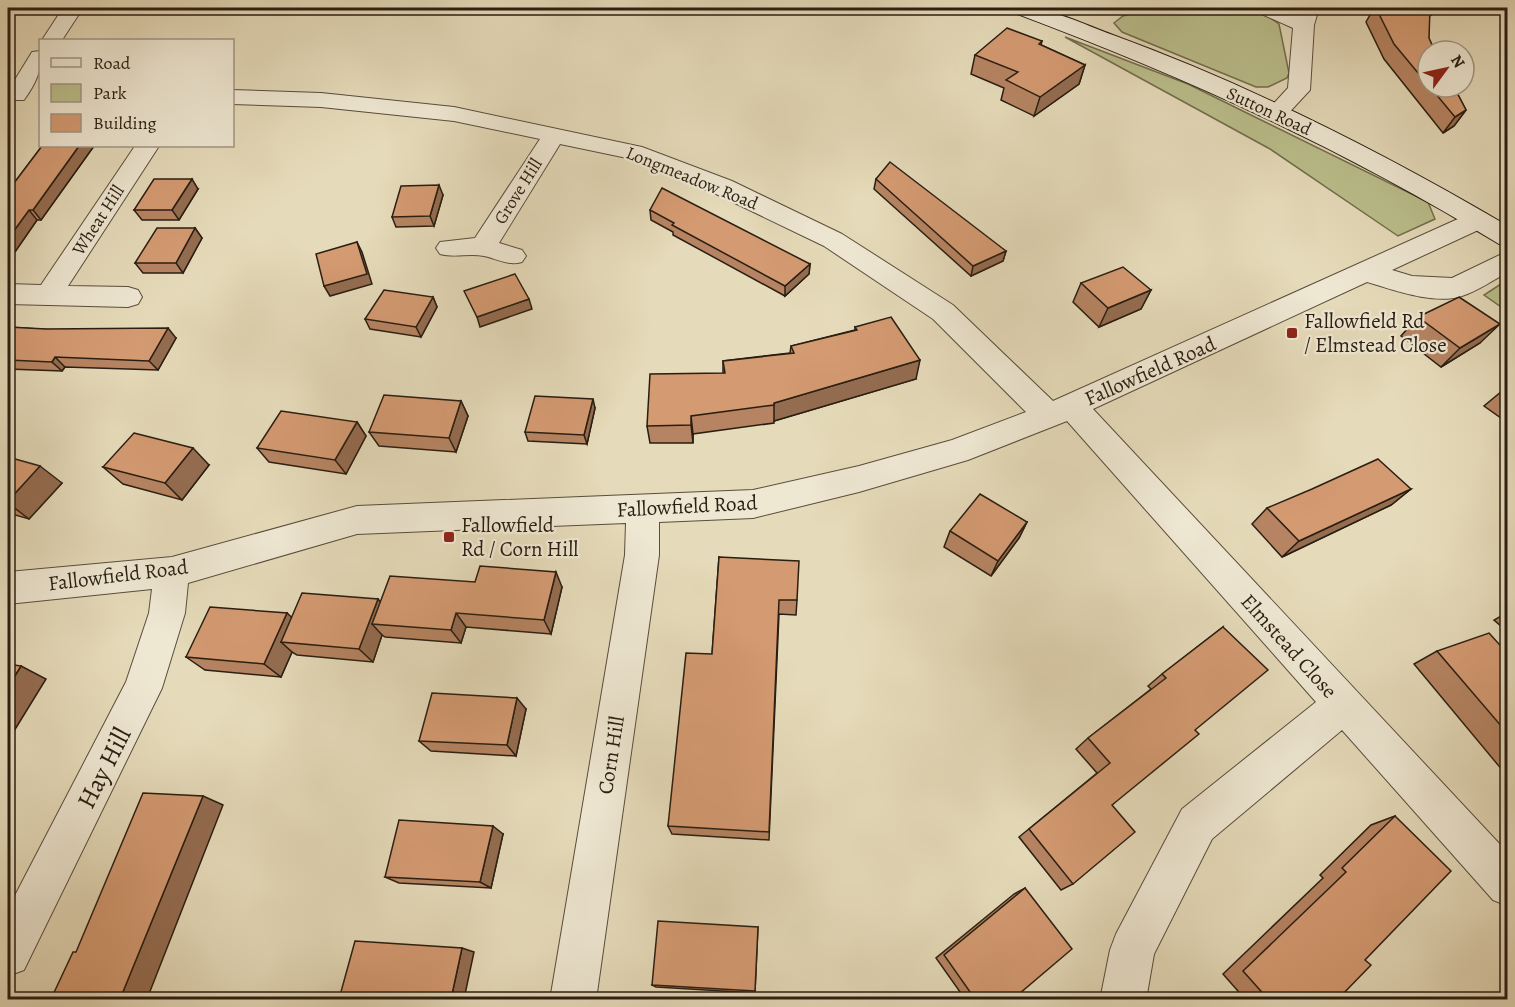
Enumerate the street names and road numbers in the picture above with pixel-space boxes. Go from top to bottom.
street label: Sutton Road [1223,81,1316,141]
street label: Longmeadow Road [622,141,762,216]
street label: Grove Hill [488,153,548,229]
street label: Wheat Hill [66,180,130,261]
street label: Fallowfield Road [1080,329,1221,412]
street label: Fallowfield Road [616,488,759,524]
street label: Fallowfield Road [46,552,190,597]
street label: Elmstead Close [1235,588,1343,704]
street label: Corn Hill [591,714,631,796]
street label: Hay Hill [69,721,139,815]

